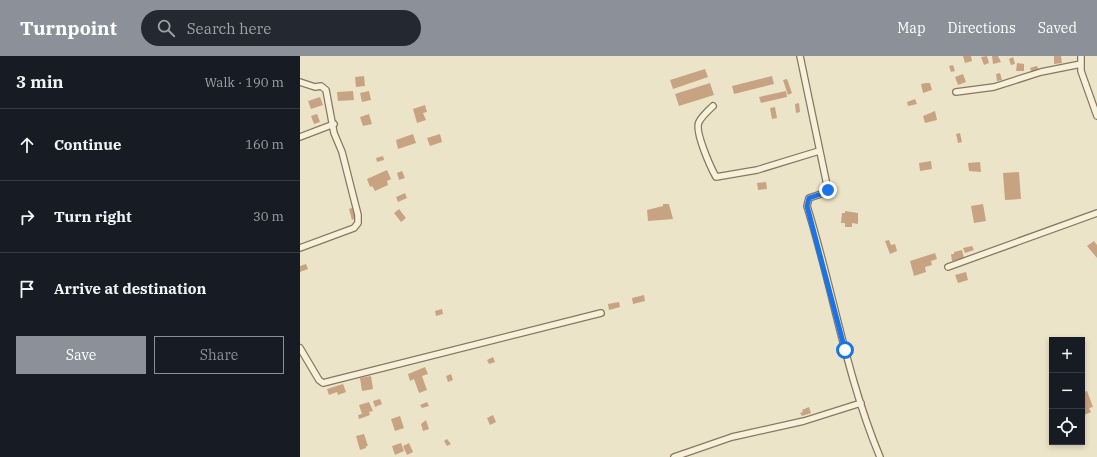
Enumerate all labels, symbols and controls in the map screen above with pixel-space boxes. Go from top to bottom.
search box [141,10,421,46]
text: Turnpoint [20,16,117,40]
icon: search [155,17,177,39]
text: Search here [187,19,271,38]
text: Map [897,19,926,37]
text: Directions [948,19,1016,37]
text: Saved [1038,19,1077,37]
text: 3 min [16,71,64,93]
text: Walk · 190 m [205,74,284,91]
icon: ahead [16,134,38,156]
text: Continue [54,135,121,154]
text: 160 m [245,136,284,153]
route end [819,181,837,199]
icon: right [16,206,38,228]
text: Turn right [54,207,132,226]
text: 30 m [253,208,284,225]
icon: arrive [16,278,38,300]
text: Arrive at destination [54,279,206,298]
button: Save [16,336,146,374]
button: Share [154,336,284,374]
map controls [1049,337,1085,445]
button: + [1049,337,1085,373]
route start [836,341,854,359]
button: − [1049,373,1085,409]
button: locate [1049,409,1085,445]

